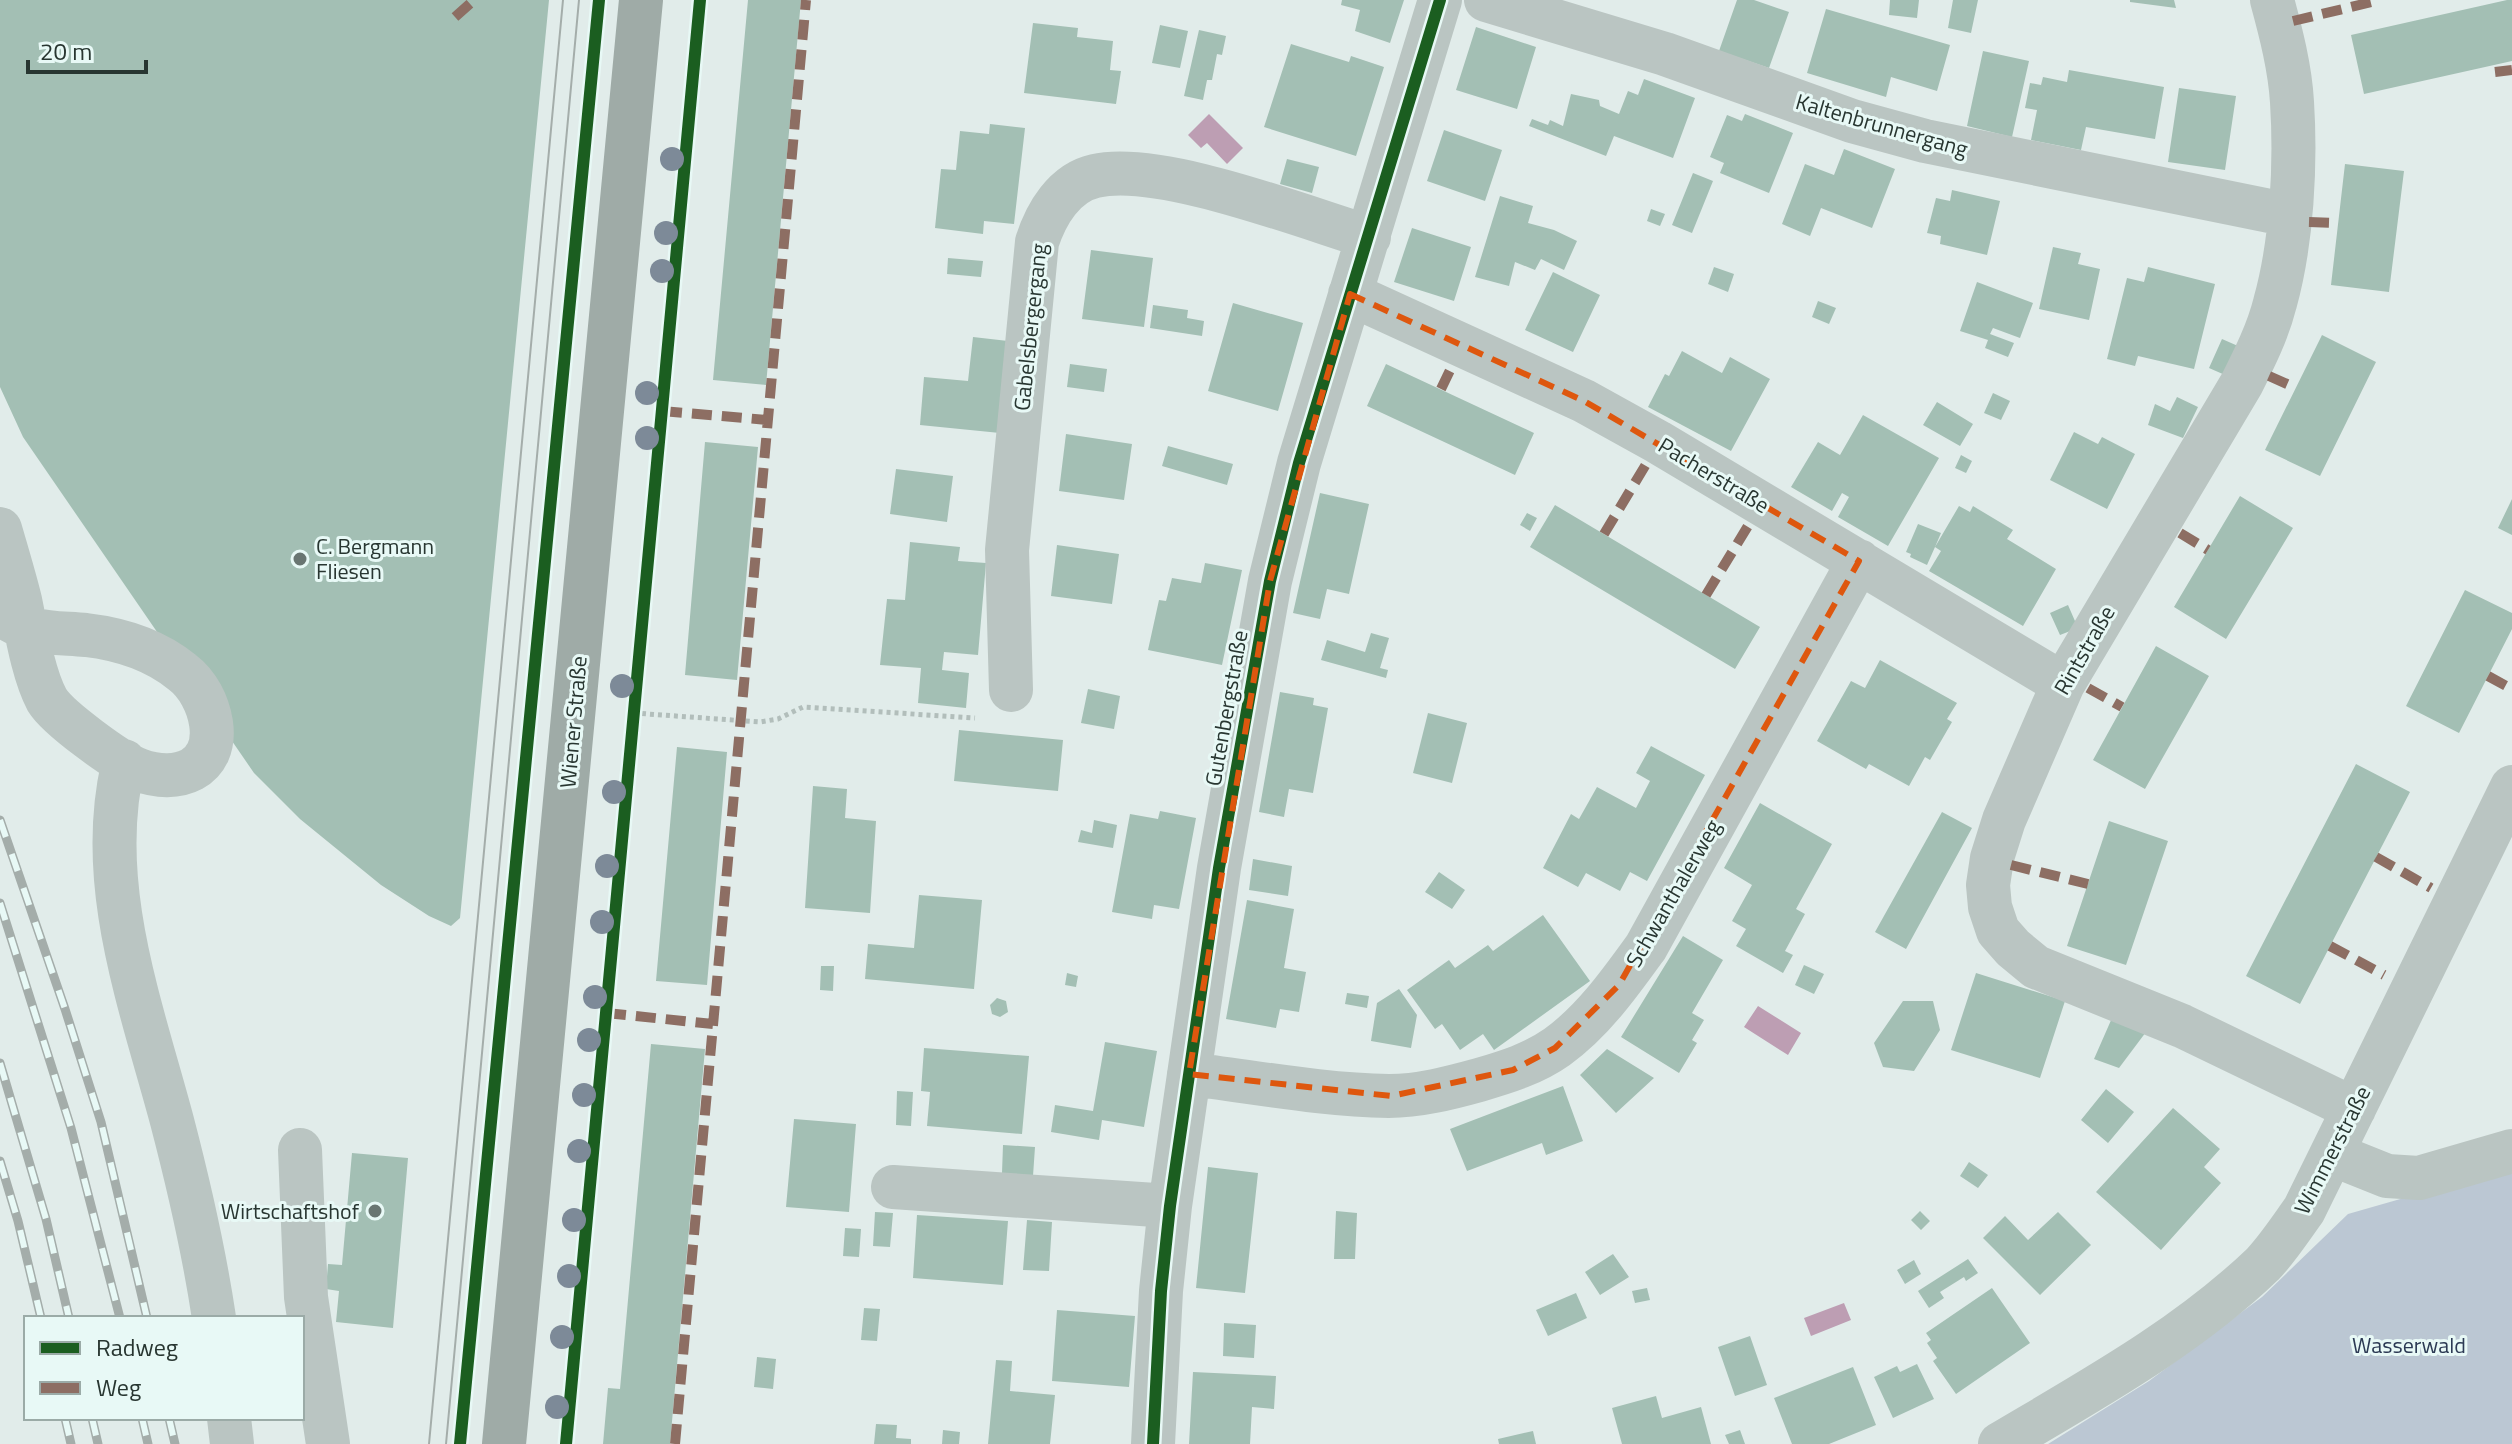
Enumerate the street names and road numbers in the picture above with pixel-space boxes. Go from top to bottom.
street label: Kaltenbrunnergang [1792,84,1972,166]
street label: Gabelsbergergang [1004,242,1056,412]
street label: Pacherstraße [1652,428,1776,522]
street label: Rintstraße [2045,599,2123,701]
street label: Gutenbergstraße [1196,627,1256,789]
street label: Wiener Straße [550,654,596,790]
street label: Schwanthalerweg [1617,813,1729,973]
street label: Wimmerstraße [2285,1080,2379,1220]

